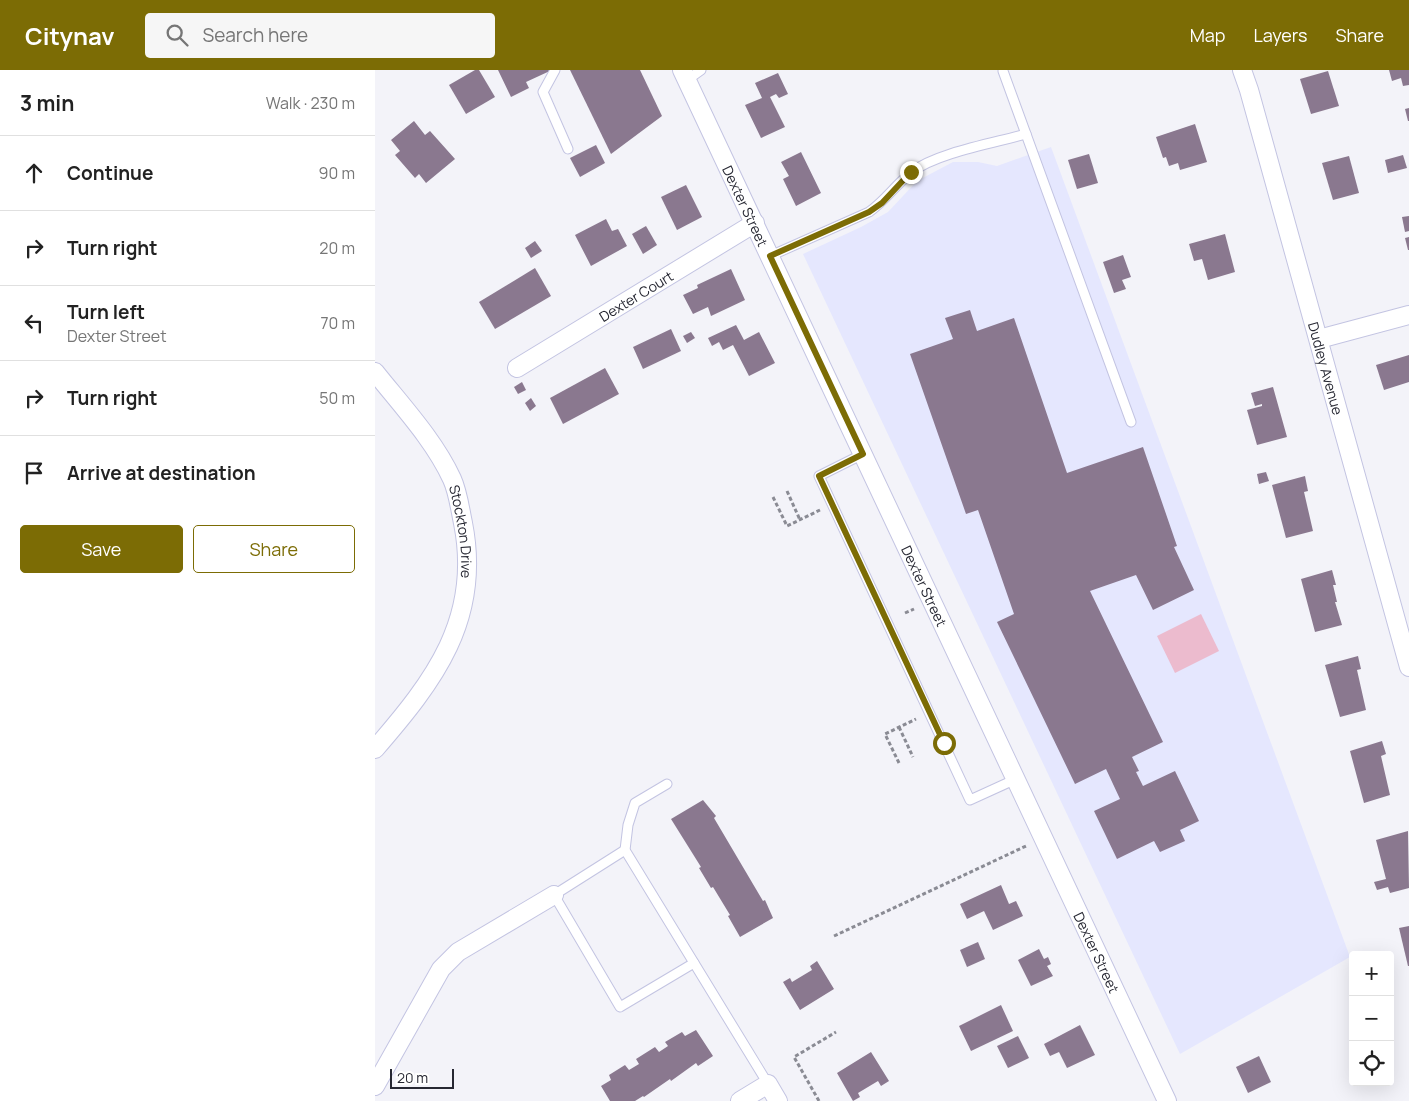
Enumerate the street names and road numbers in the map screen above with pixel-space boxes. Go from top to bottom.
street label: Dexter Street [719,162,773,250]
street label: Dexter Court [595,266,677,325]
street label: Dudley Avenue [1304,320,1348,417]
street label: Stockton Drive [445,482,477,579]
street label: Dexter Street [897,542,952,630]
street label: Dexter Street [1070,909,1124,996]

